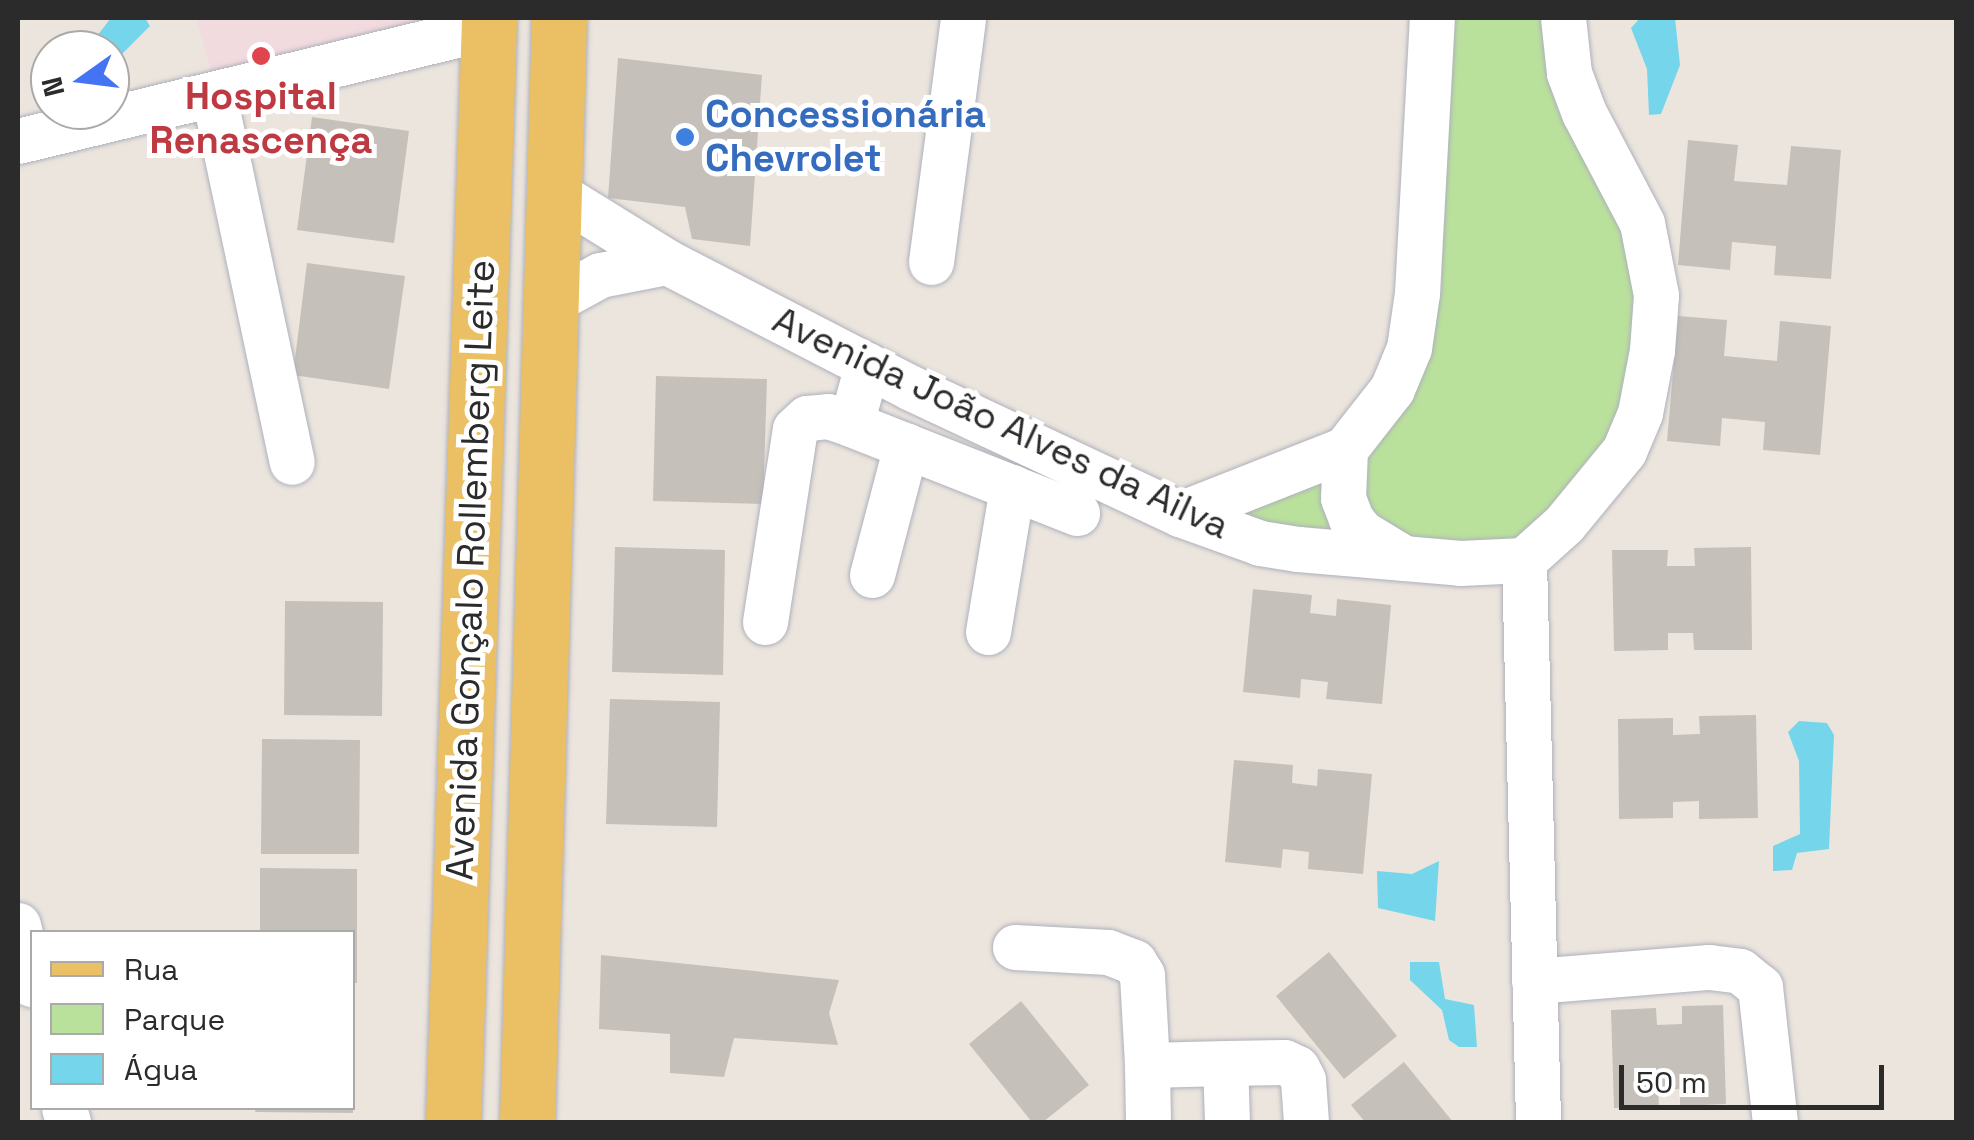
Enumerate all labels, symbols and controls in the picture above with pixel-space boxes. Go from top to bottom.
north arrow [30,30,130,130]
marker: Hospital Renascença [248,43,274,69]
text: N [33,73,73,100]
place label: Hospital Renascença [150,74,372,163]
place label: Concessionária Chevrolet [705,92,986,182]
marker: Concessionária Chevrolet [674,126,696,148]
street label: Avenida Gonçalo Rollemberg Leite [437,259,505,881]
street label: Avenida João Alves da Ailva [765,297,1237,549]
legend [30,930,355,1110]
text: Rua [124,950,179,989]
text: Parque [124,1000,225,1039]
scale bar [1624,1045,1889,1107]
text: Água [124,1050,198,1089]
text: 50 m [1636,1063,1707,1102]

